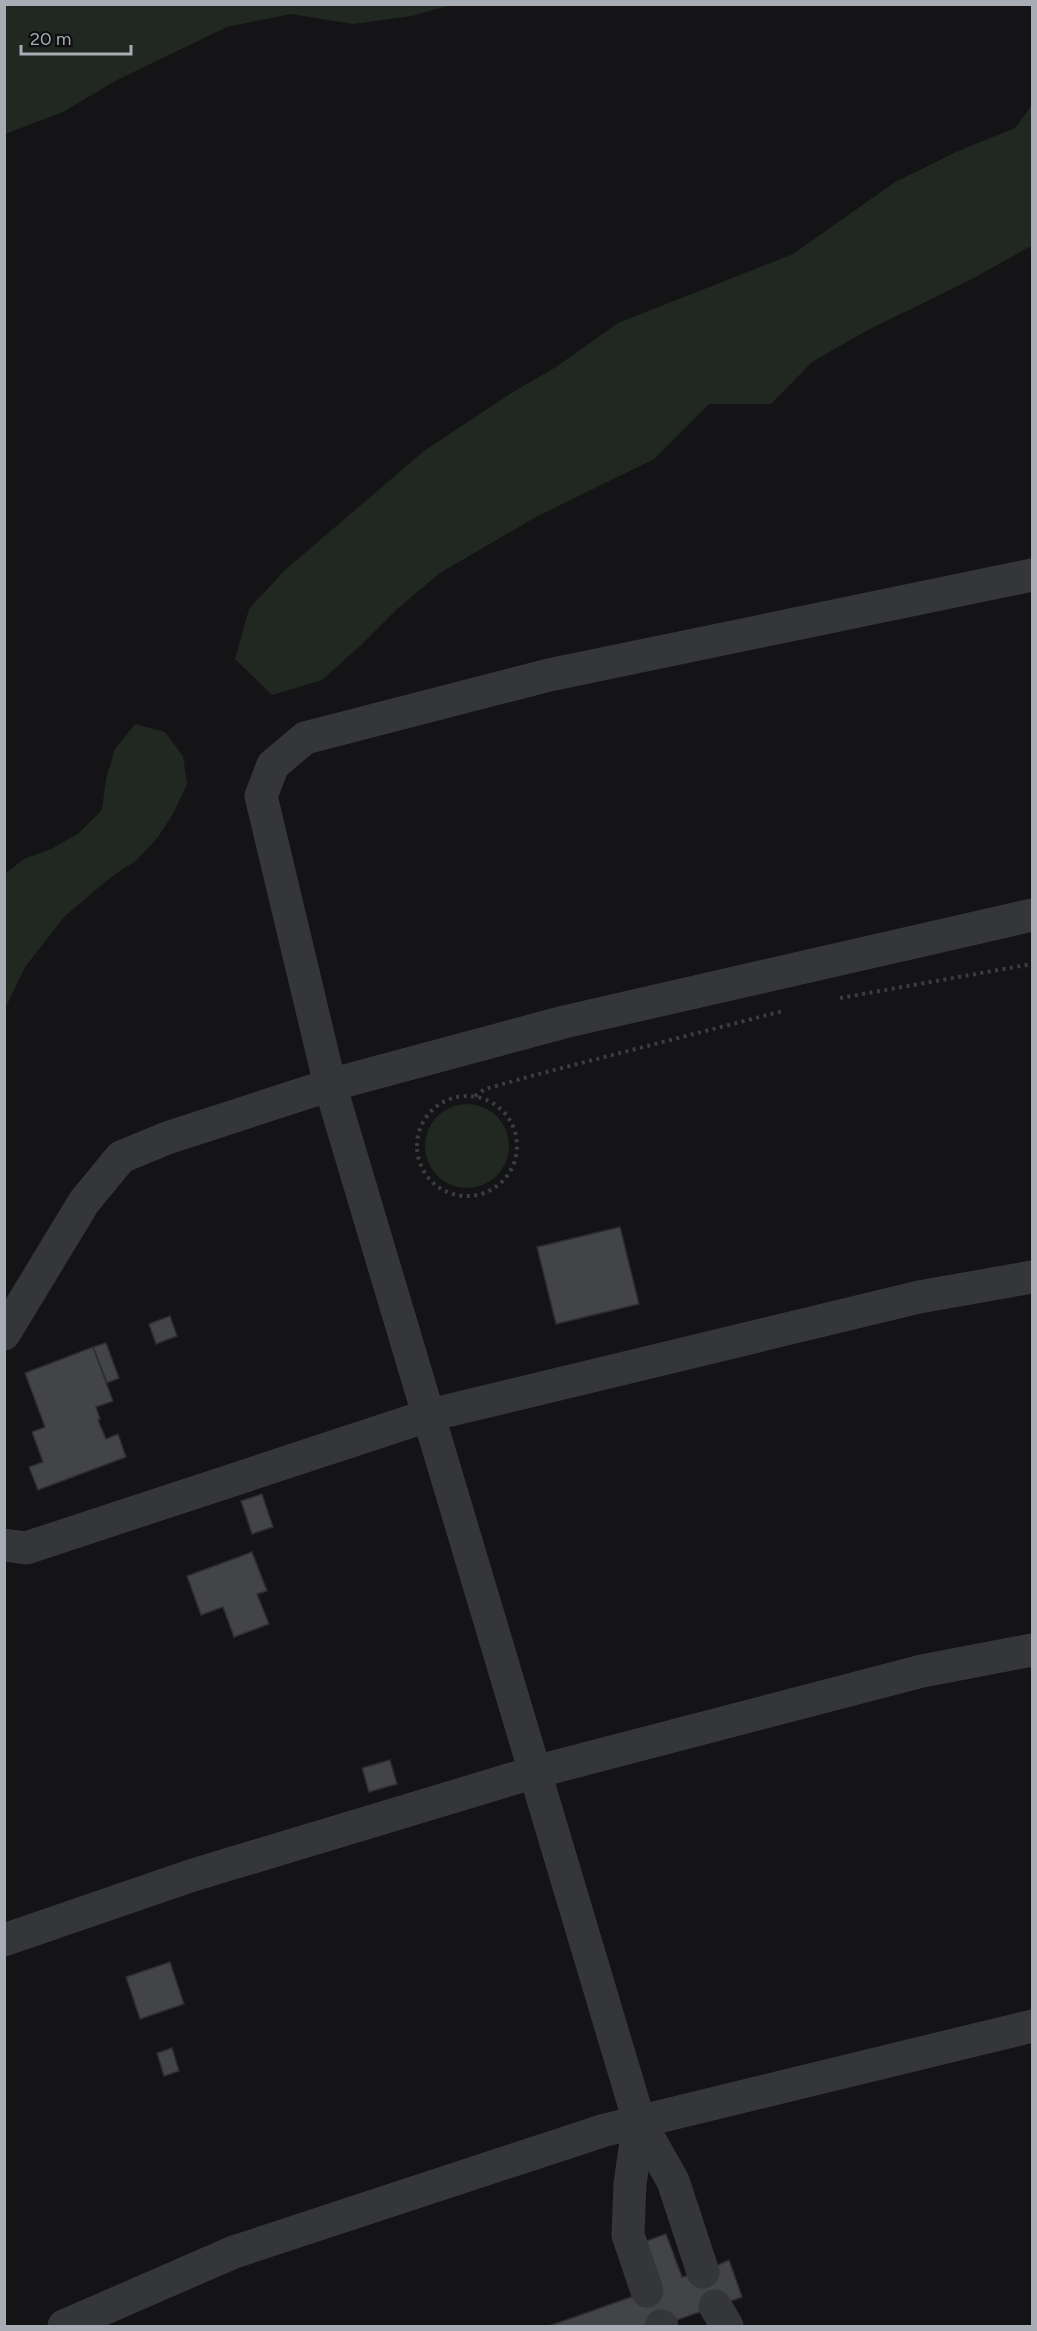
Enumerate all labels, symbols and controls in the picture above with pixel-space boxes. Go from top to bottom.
scale bar [21,18,130,56]
text: 20 m [30,28,71,50]

